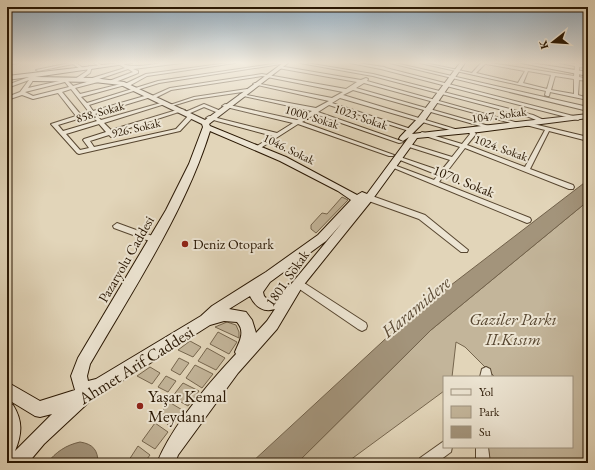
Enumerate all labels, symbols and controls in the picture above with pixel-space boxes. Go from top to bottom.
north arrow [533,22,573,62]
text: K [535,38,551,51]
street label: 858. Sokak [74,97,127,127]
street label: 1023. Sokak [332,100,390,134]
street label: 1000. Sokak [283,101,341,133]
street label: 1047. Sokak [470,103,528,127]
street label: 926. Sokak [110,115,162,141]
street label: 1046. Sokak [261,130,318,169]
street label: 1024. Sokak [472,131,530,165]
street label: 1070. Sokak [431,161,498,202]
street label: Pazaryolu Caddesi [94,212,158,306]
place label: Deniz Otopark [193,235,274,253]
marker: Deniz Otopark [180,239,190,249]
street label: 1801. Sokak [261,246,313,310]
water label: Haramidere [375,270,456,343]
park label: Gaziler Parkı II.Kısım [469,308,557,350]
street label: Ahmet Arif Caddesi [73,321,198,410]
legend [443,376,573,448]
text: Yol [479,384,493,400]
place label: Yaşar Kemal Meydanı [148,385,227,427]
marker: Yaşar Kemal Meydanı [135,401,145,411]
text: Park [479,404,500,420]
text: Su [479,424,492,440]

